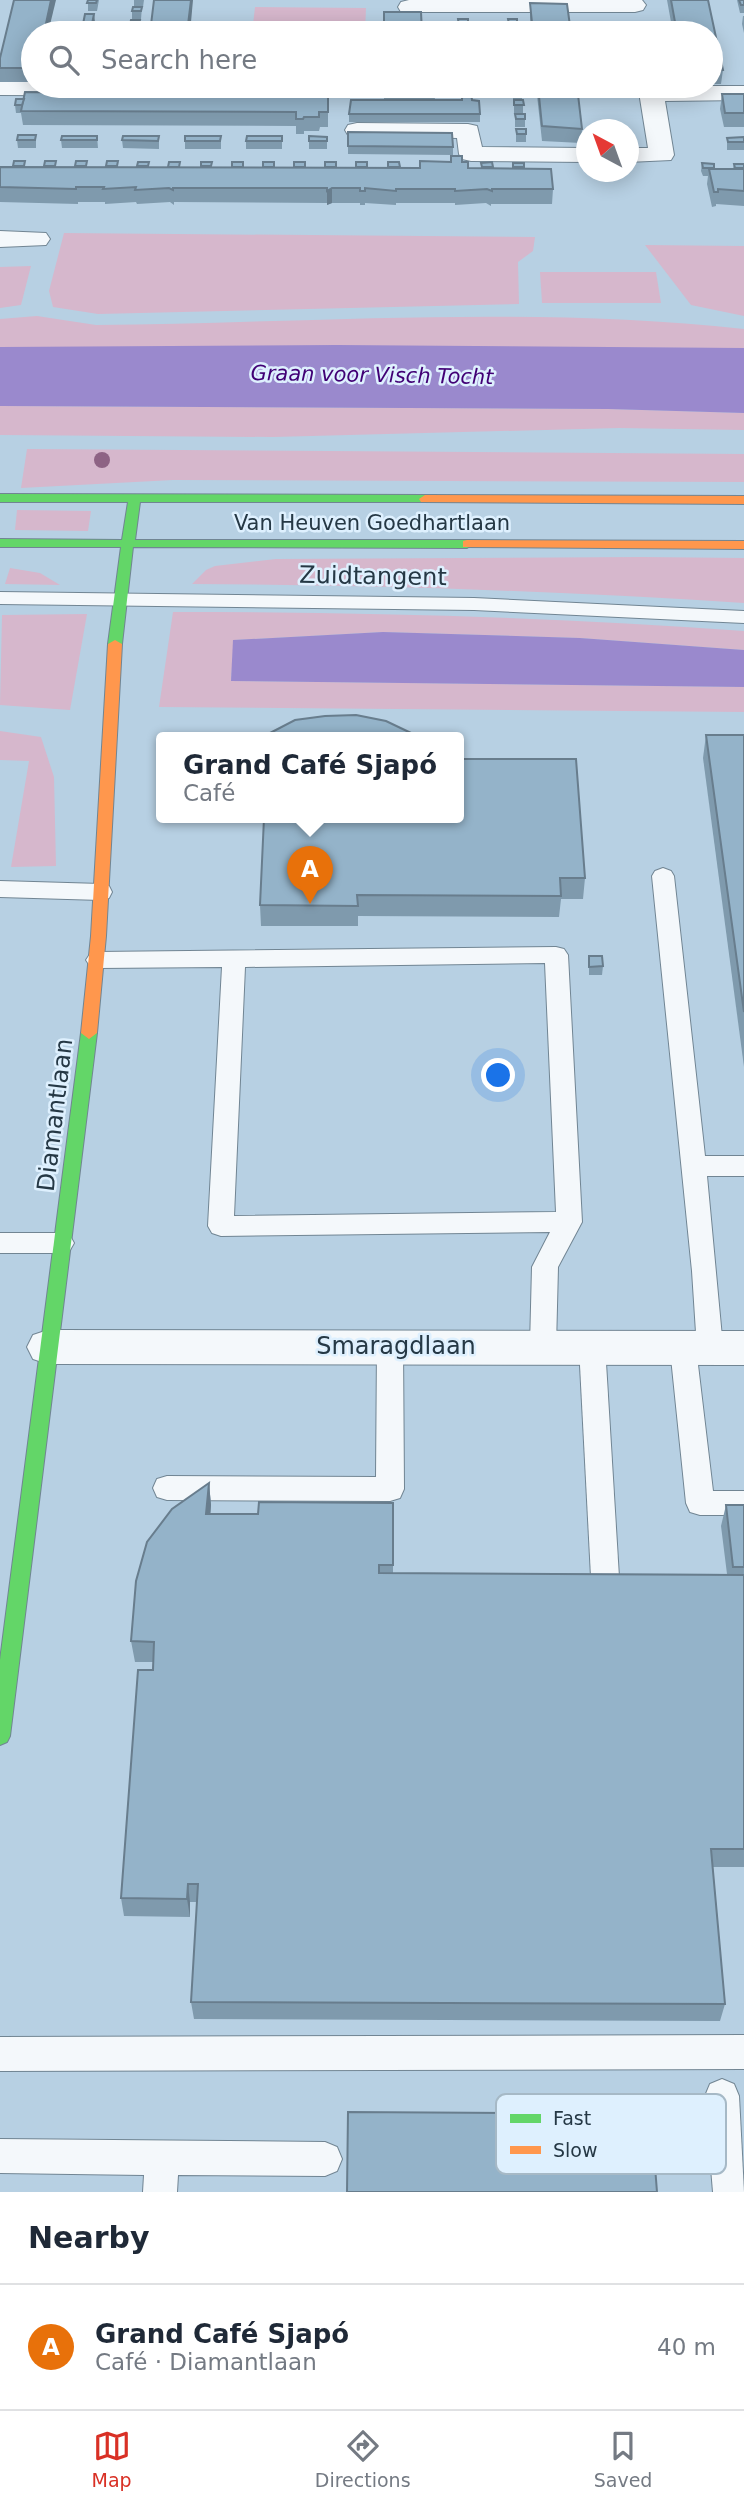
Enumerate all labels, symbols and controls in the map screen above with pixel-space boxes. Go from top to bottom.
search box [21,21,723,98]
icon: search [45,41,83,79]
text: Search here [101,45,257,75]
north arrow [576,119,639,182]
water label: Graan voor Visch Tocht [250,361,494,389]
street label: Van Heuven Goedhartlaan [234,511,510,535]
street label: Zuidtangent [299,561,447,591]
popup [156,732,464,823]
text: Grand Café Sjapó [183,750,437,780]
text: Café [183,780,235,806]
pin: A [287,846,333,904]
street label: Diamantlaan [32,1037,78,1193]
your location [481,1058,515,1092]
street label: Smaragdlaan [316,1332,476,1360]
legend [496,2094,726,2174]
text: Fast [553,2107,591,2129]
text: Slow [553,2139,598,2161]
text: Nearby [28,2220,150,2255]
text: Grand Café Sjapó [95,2319,349,2349]
text: A [42,2334,60,2360]
text: 40 m [657,2334,716,2360]
text: Café · Diamantlaan [95,2349,317,2375]
tab: Map [92,2427,132,2491]
tab: Directions [315,2427,411,2491]
tab: Saved [594,2427,652,2491]

